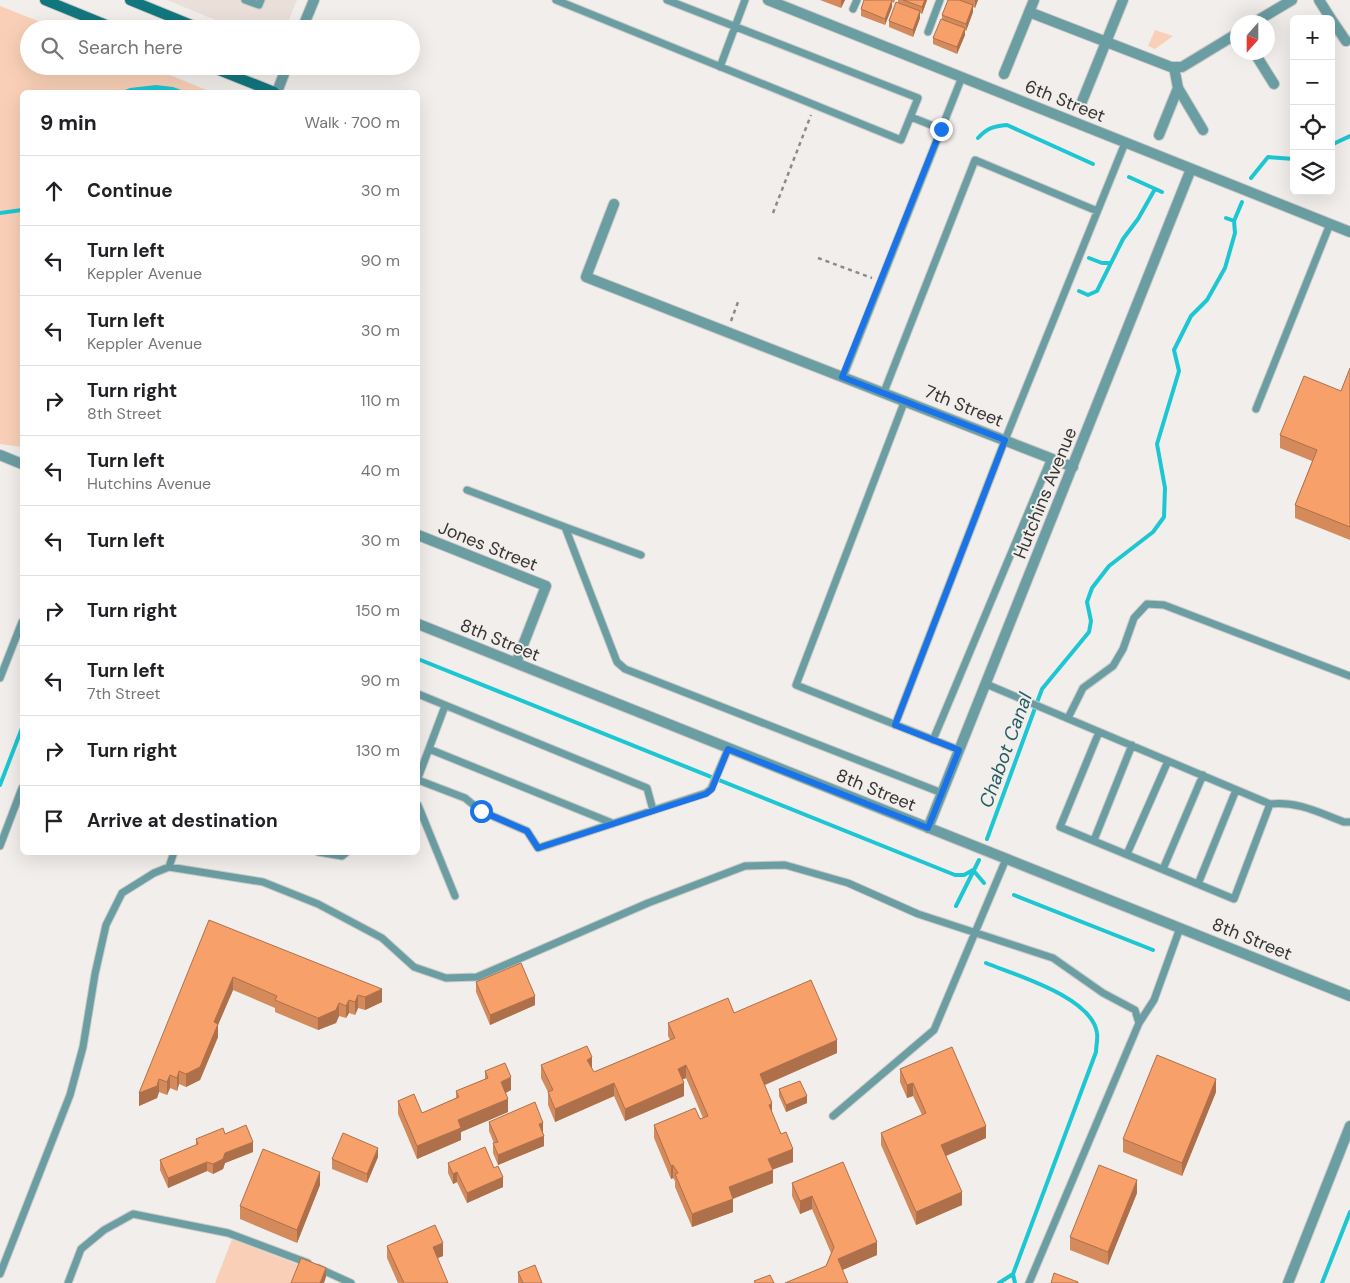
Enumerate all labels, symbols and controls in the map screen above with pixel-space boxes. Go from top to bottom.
north arrow [1230,15,1275,60]
map controls [1290,15,1335,195]
button: + [1290,15,1335,60]
search box [20,20,420,75]
icon: search [38,34,66,62]
text: Search here [78,35,183,60]
button: − [1290,60,1335,105]
street label: 6th Street [1021,74,1109,128]
button: locate [1290,105,1335,150]
text: 9 min [40,109,97,137]
text: Walk · 700 m [305,112,400,133]
route end [930,118,953,141]
button: layers [1290,150,1335,195]
icon: ahead [40,177,68,205]
text: Continue [87,178,173,203]
text: 30 m [361,180,400,201]
text: Turn left [87,238,165,263]
icon: left [40,247,68,275]
text: 90 m [360,250,400,271]
text: Keppler Avenue [87,263,202,284]
text: Turn left [87,308,165,333]
icon: left [40,317,68,345]
text: 30 m [361,320,400,341]
text: Keppler Avenue [87,333,202,354]
text: Turn right [87,378,177,403]
street label: 7th Street [921,379,1007,433]
icon: right [40,387,68,415]
text: 110 m [361,390,400,411]
text: 8th Street [87,403,162,424]
street label: Hutchins Avenue [1008,424,1082,562]
text: Turn left [87,448,165,473]
icon: left [40,457,68,485]
text: 40 m [361,460,400,481]
text: Hutchins Avenue [87,473,211,494]
street label: Jones Street [435,515,541,577]
icon: left [40,527,68,555]
text: Turn left [87,528,165,553]
text: 30 m [361,530,400,551]
icon: right [40,597,68,625]
text: Turn right [87,598,177,623]
text: 150 m [356,600,400,621]
street label: 8th Street [456,613,544,667]
text: Turn left [87,658,165,683]
icon: left [40,667,68,695]
text: 90 m [360,670,400,691]
text: 7th Street [87,683,161,704]
water label: Chabot Canal [973,689,1038,811]
icon: right [40,737,68,765]
text: Turn right [87,738,177,763]
text: 130 m [356,740,400,761]
street label: 8th Street [832,763,920,817]
route start [470,800,493,823]
icon: arrive [40,807,68,835]
text: Arrive at destination [87,808,278,833]
street label: 8th Street [1208,912,1296,966]

